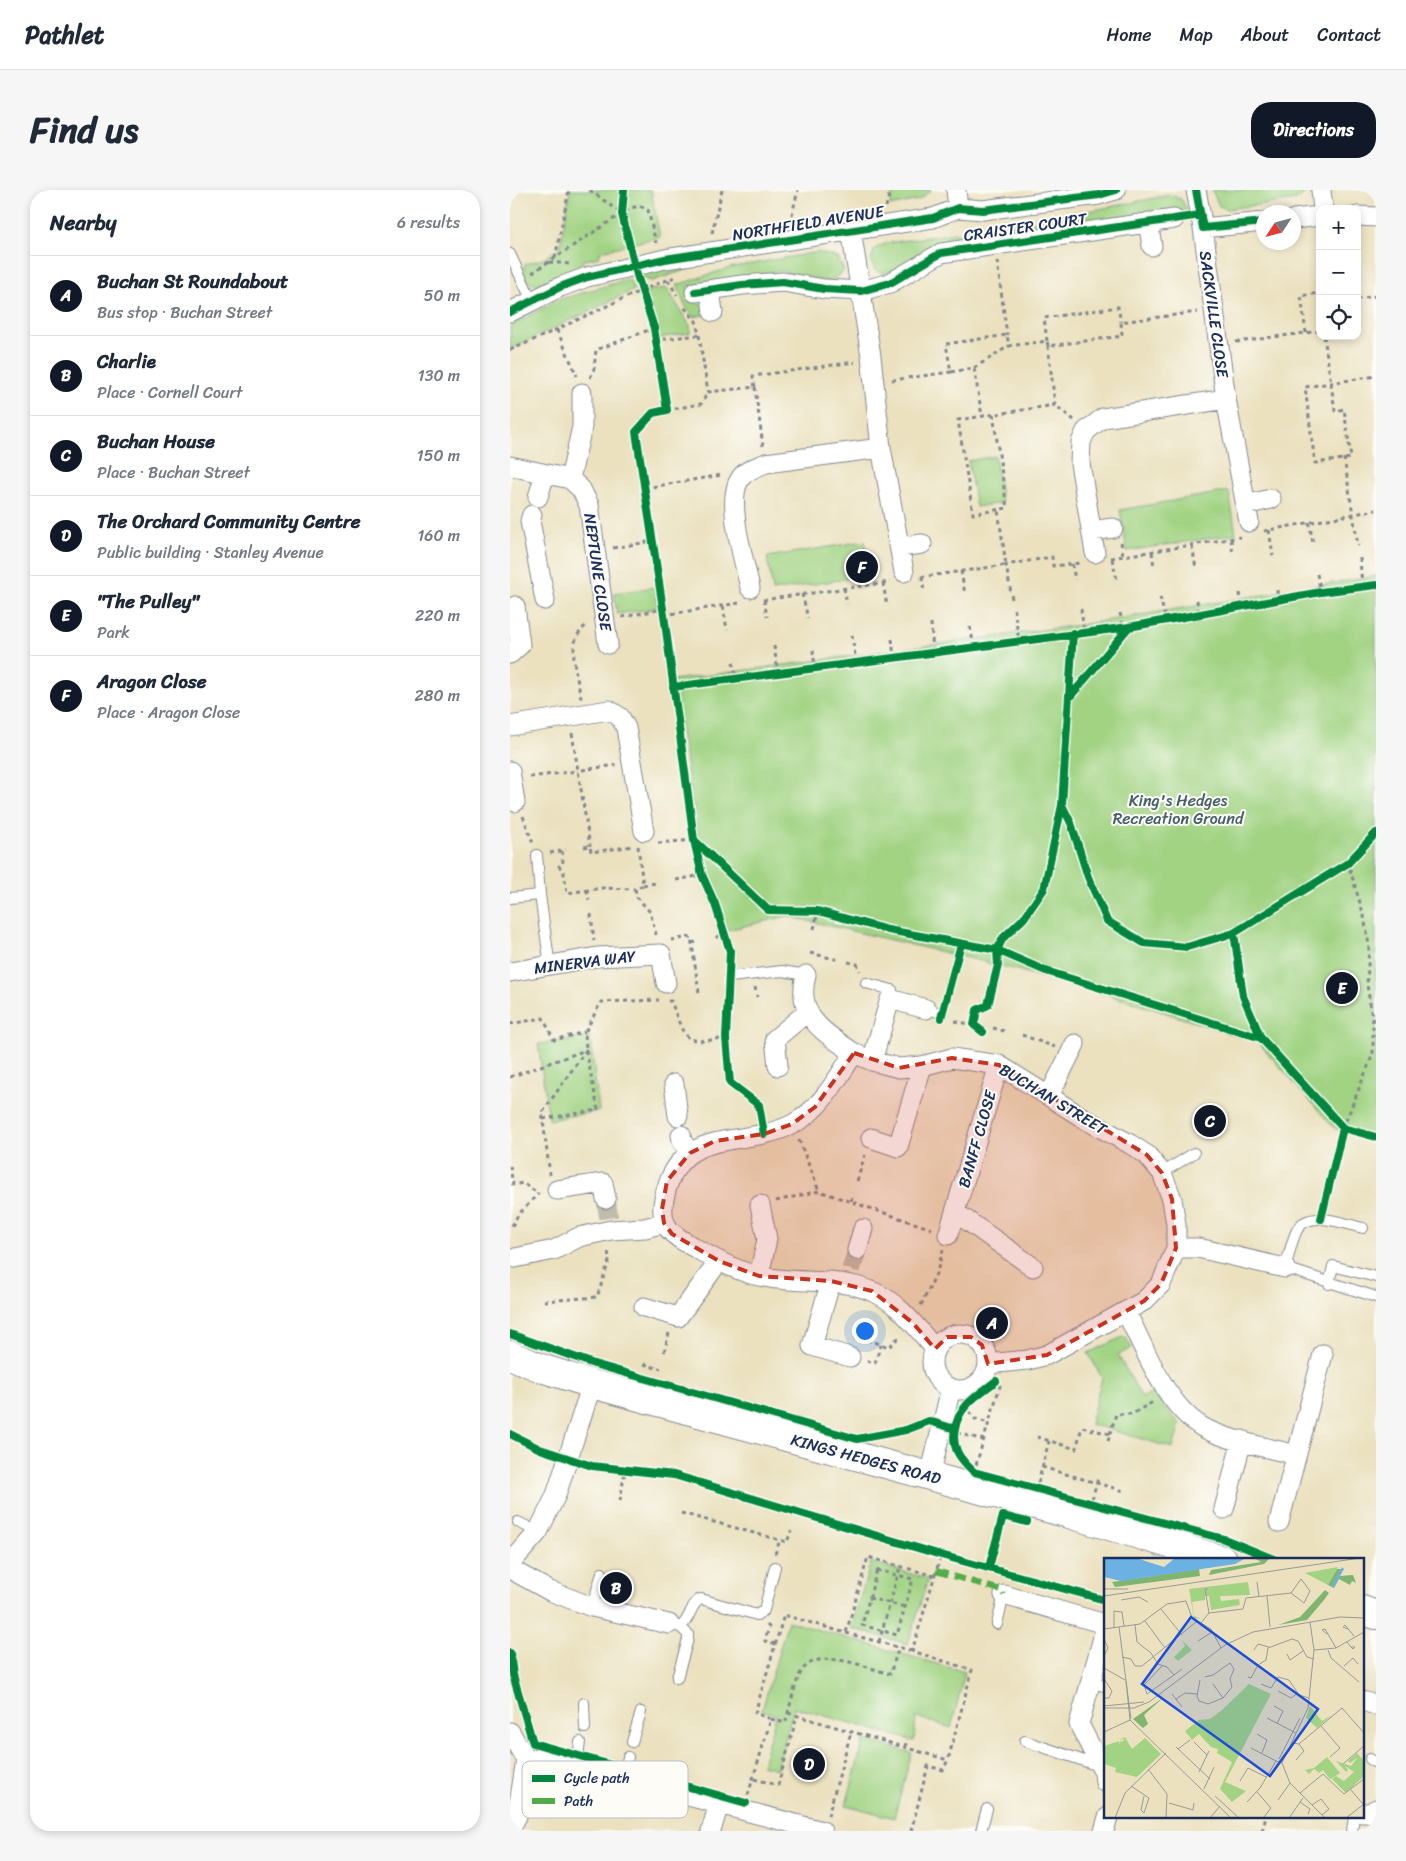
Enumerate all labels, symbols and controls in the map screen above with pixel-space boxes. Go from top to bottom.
text: Pathlet [25,14,104,56]
text: Home [1107,19,1152,51]
text: Map [1180,19,1213,51]
text: About [1241,19,1289,51]
text: Contact [1317,19,1381,51]
text: Find us [30,99,138,161]
button: Directions [1251,102,1376,158]
street label: NORTHFIELD AVENUE [730,197,887,249]
text: Nearby [50,204,116,242]
street label: CRAISTER COURT [962,204,1090,250]
north arrow [1256,205,1301,250]
map controls [1316,205,1361,340]
button: + [1316,205,1361,250]
text: 6 results [397,208,460,237]
street label: SACKVILLE CLOSE [1191,249,1237,380]
button: − [1316,250,1361,295]
text: Buchan St Roundabout [97,265,288,298]
text: A [61,281,71,310]
text: 50 m [424,281,460,310]
button: locate [1316,295,1361,340]
text: Bus stop · Buchan Street [97,298,272,327]
text: Charlie [97,345,156,378]
text: B [61,361,71,390]
text: 130 m [418,361,460,390]
text: Place · Cornell Court [97,378,242,407]
text: Buchan House [97,425,215,458]
text: C [61,441,71,470]
text: 150 m [417,441,460,470]
text: Place · Buchan Street [97,458,250,487]
text: The Orchard Community Centre [97,505,361,538]
street label: NEPTUNE CLOSE [575,511,621,634]
text: D [61,521,71,550]
text: 160 m [417,521,460,550]
text: Public building · Stanley Avenue [97,538,324,567]
pin: F [846,548,878,586]
text: "The Pulley" [97,585,199,618]
text: E [62,601,70,630]
text: 220 m [415,601,460,630]
text: Park [97,618,130,647]
text: Aragon Close [97,665,206,698]
text: F [62,681,70,710]
text: 280 m [415,681,460,710]
text: Place · Aragon Close [97,698,240,727]
park label: King's Hedges Recreation Ground [1113,786,1245,833]
street label: MINERVA WAY [532,941,638,983]
pin: E [1326,969,1358,1007]
street label: BUCHAN STREET [993,1055,1114,1144]
street label: BANFF CLOSE [949,1086,1005,1191]
pin: C [1194,1102,1226,1140]
pin: A [976,1304,1008,1342]
your location [852,1318,878,1344]
street label: KINGS HEDGES ROAD [788,1425,945,1493]
inset map [1104,1558,1364,1818]
pin: B [600,1569,632,1607]
pin: D [793,1745,825,1783]
legend [522,1761,688,1818]
text: Cycle path [564,1766,630,1791]
text: Path [564,1789,593,1814]

